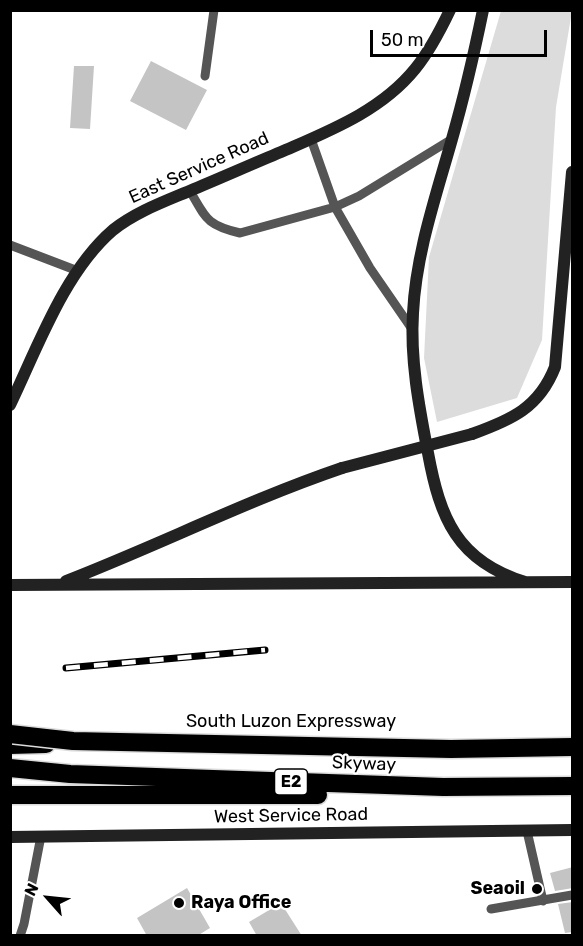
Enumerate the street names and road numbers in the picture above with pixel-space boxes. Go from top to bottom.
street label: East Service Road [126,127,272,209]
street label: South Luzon Expressway [186,711,396,733]
street label: Skyway [332,752,396,776]
road number: E2 [274,769,308,795]
street label: West Service Road [214,804,368,828]

